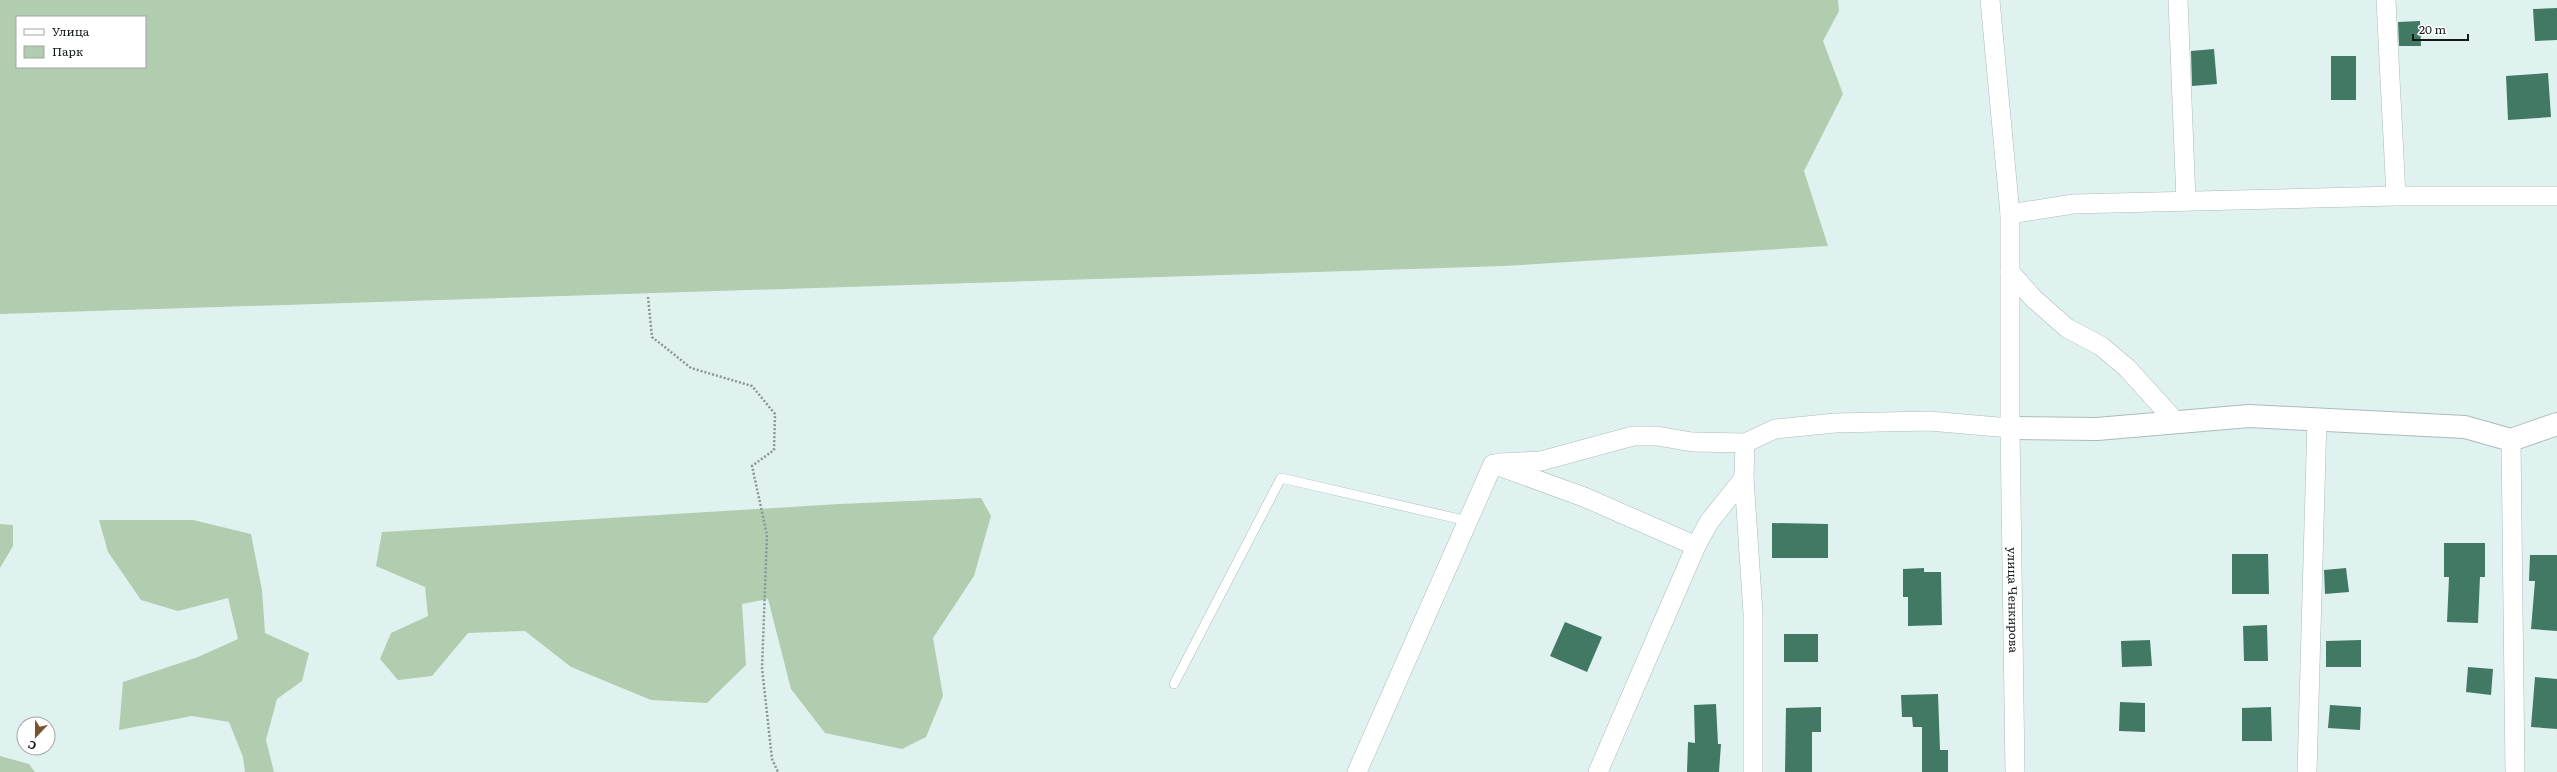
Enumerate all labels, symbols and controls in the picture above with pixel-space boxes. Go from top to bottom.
legend [16,16,146,68]
scale bar [2413,16,2468,42]
text: 20 m [2419,20,2446,38]
text: Улица [52,22,90,40]
text: Парк [52,42,83,60]
street label: улица Ченкирова [2004,547,2023,654]
north arrow [16,716,56,756]
text: С [25,737,38,755]

